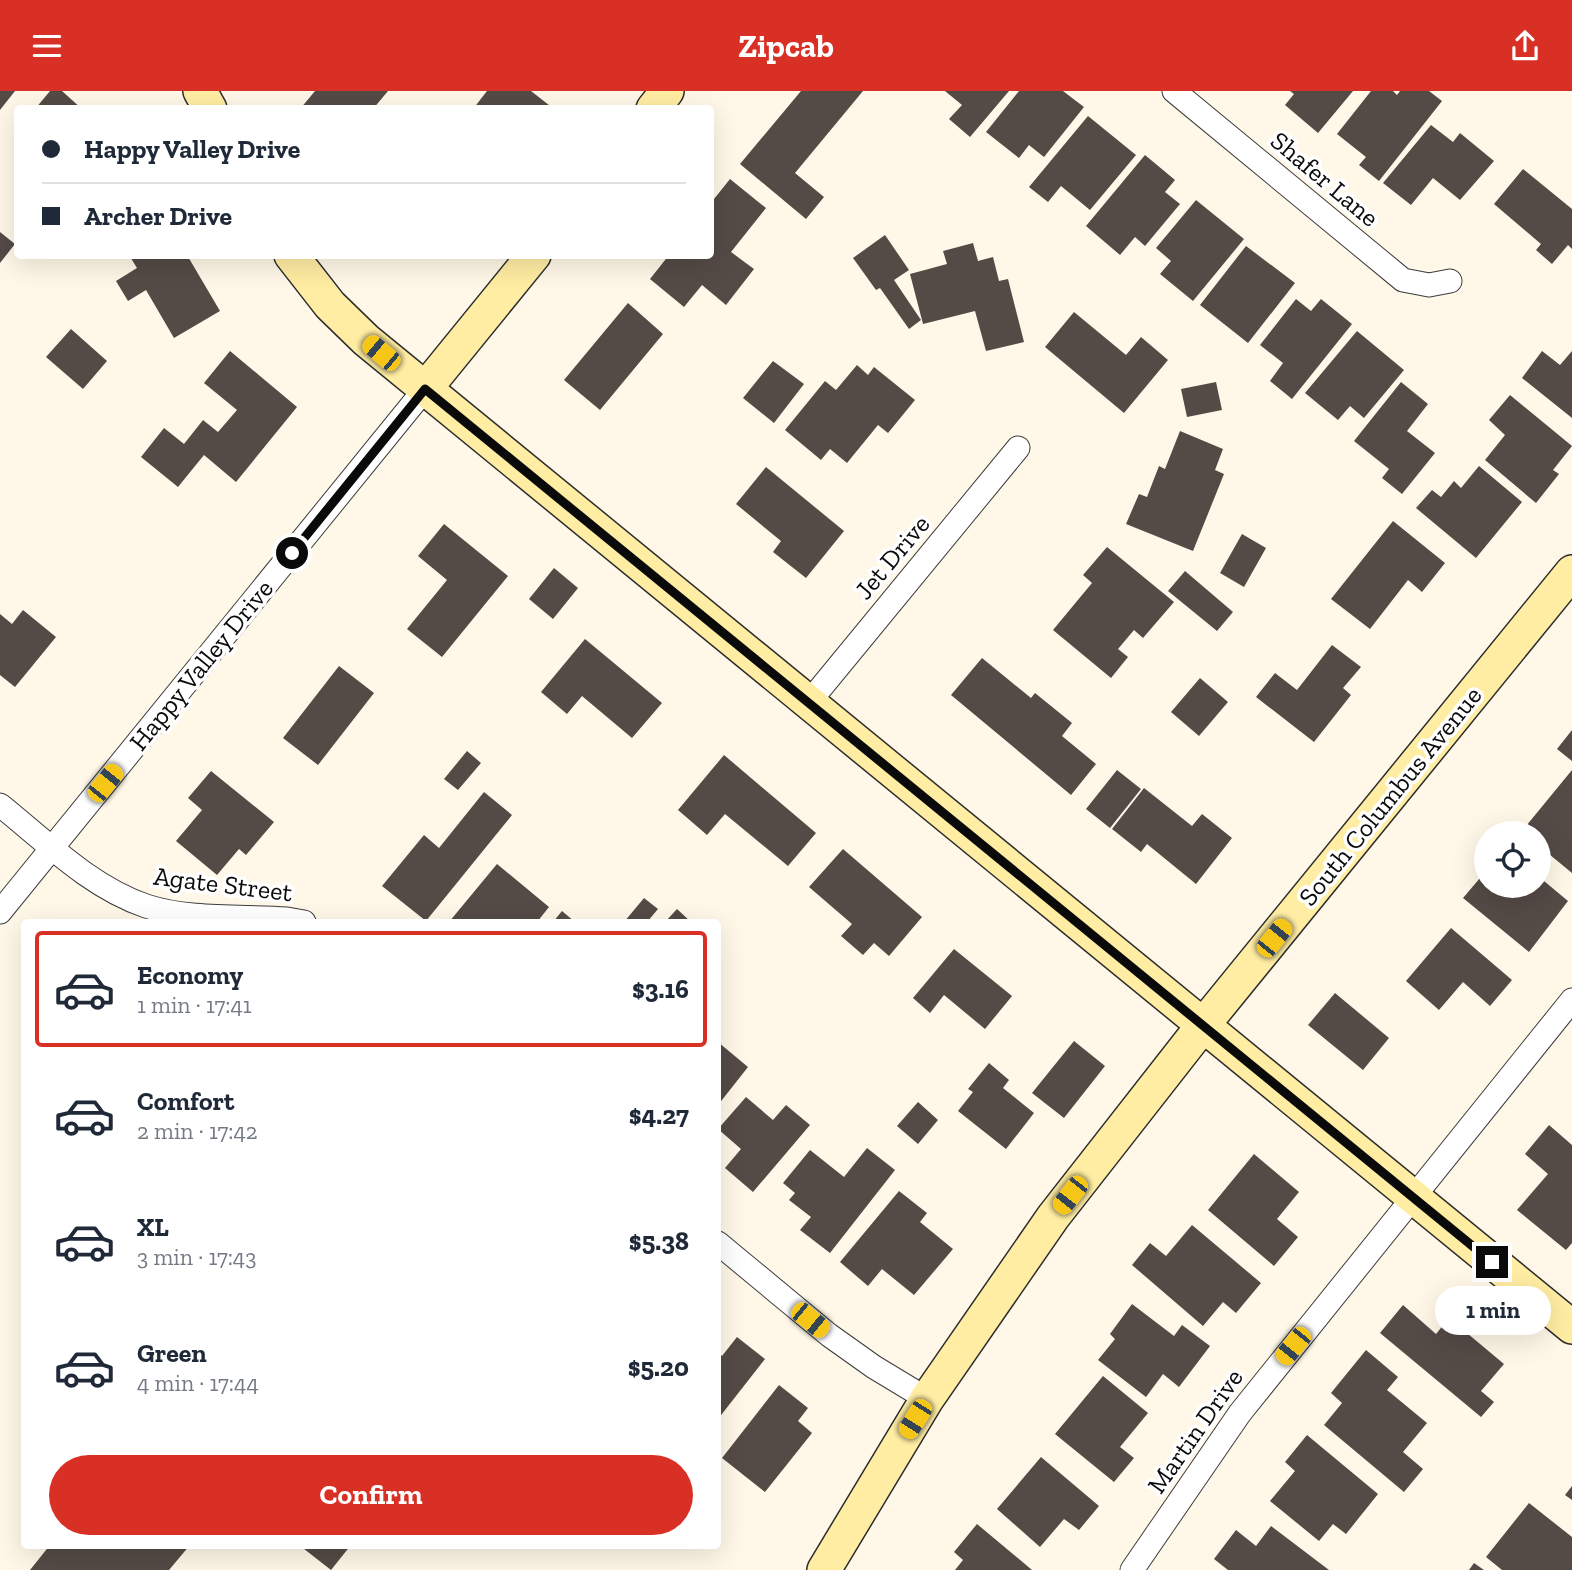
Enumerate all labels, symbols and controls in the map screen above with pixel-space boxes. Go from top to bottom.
icon: menu [28,27,66,65]
text: Zipcab [738,27,834,65]
icon: share [1506,27,1544,65]
street label: Shafer Lane [1264,124,1386,234]
text: Happy Valley Drive [84,133,300,165]
text: Archer Drive [84,200,232,232]
car [359,331,404,375]
street label: Jet Drive [848,508,936,606]
route start [276,537,308,569]
street label: Happy Valley Drive [122,573,280,757]
street label: South Columbus Avenue [1292,680,1488,912]
car [84,760,127,806]
map controls [1474,821,1551,898]
button: locate [1474,821,1551,898]
street label: Agate Street [152,860,295,908]
car [1253,915,1296,961]
icon: car [53,958,116,1021]
text: Economy [137,959,243,991]
text: $3.16 [632,973,689,1005]
text: 1 min · 17:41 [137,991,252,1019]
icon: car [53,1084,116,1147]
text: Comfort [137,1085,234,1117]
text: $4.27 [629,1099,689,1131]
text: 2 min · 17:42 [137,1117,258,1145]
car [1049,1172,1092,1218]
icon: car [53,1210,116,1273]
text: XL [137,1211,169,1243]
text: $5.38 [629,1225,689,1257]
text: 3 min · 17:43 [137,1243,257,1271]
route end [1476,1246,1508,1278]
callout: 1 min [1434,1287,1550,1335]
text: 1 min [1466,1296,1520,1324]
car [788,1299,833,1341]
car [1272,1323,1315,1369]
icon: car [53,1336,116,1399]
text: Green [137,1337,207,1369]
text: $5.20 [628,1351,689,1383]
street label: Martin Drive [1140,1362,1250,1500]
text: 4 min · 17:44 [137,1369,259,1397]
car [895,1396,936,1442]
button: Confirm [49,1455,693,1535]

